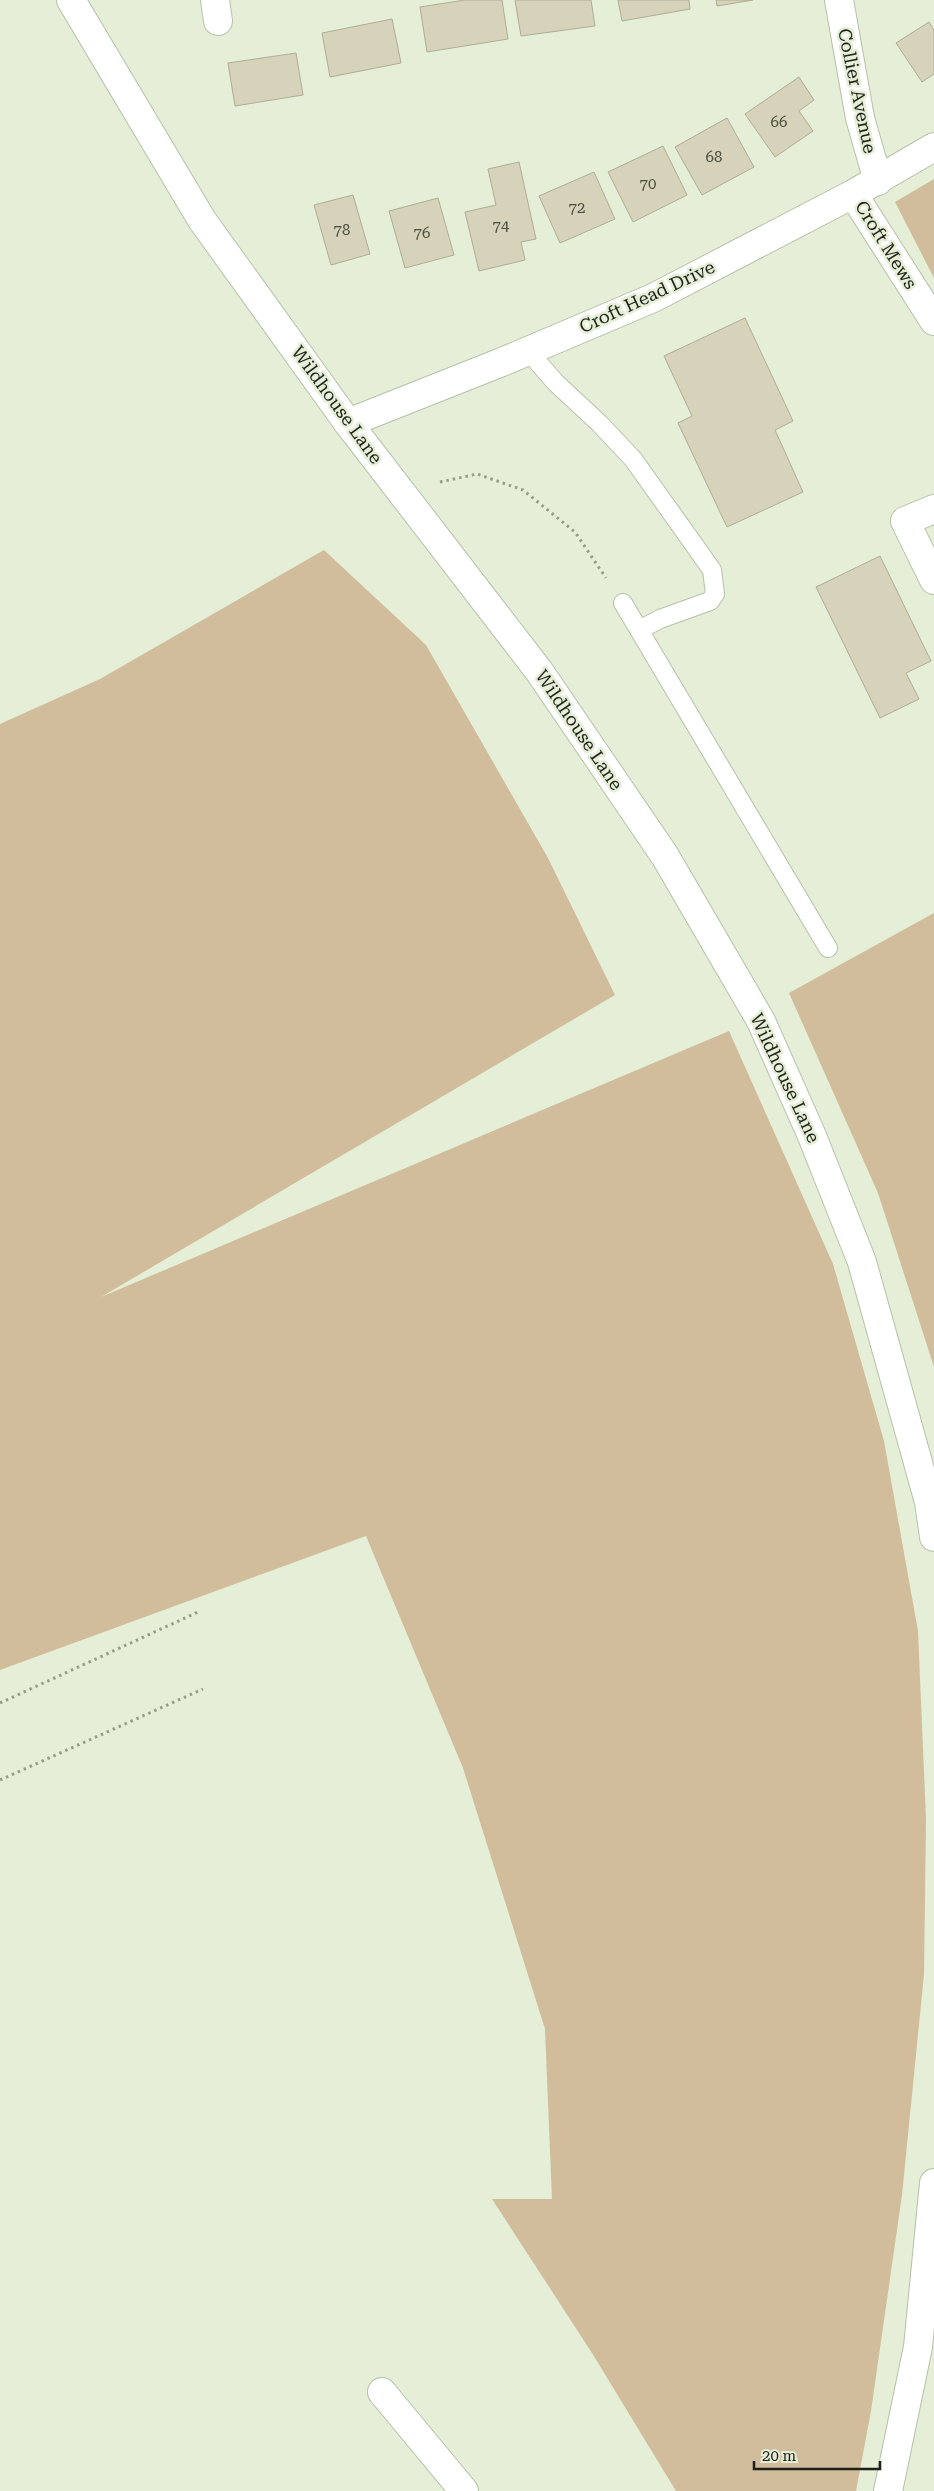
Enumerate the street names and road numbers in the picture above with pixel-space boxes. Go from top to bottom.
street label: Collier Avenue [834,26,881,155]
street label: Croft Mews [851,197,922,293]
street label: Croft Head Drive [576,256,718,337]
street label: Wildhouse Lane [288,342,387,468]
street label: Wildhouse Lane [531,666,627,794]
street label: Wildhouse Lane [746,1010,825,1146]

